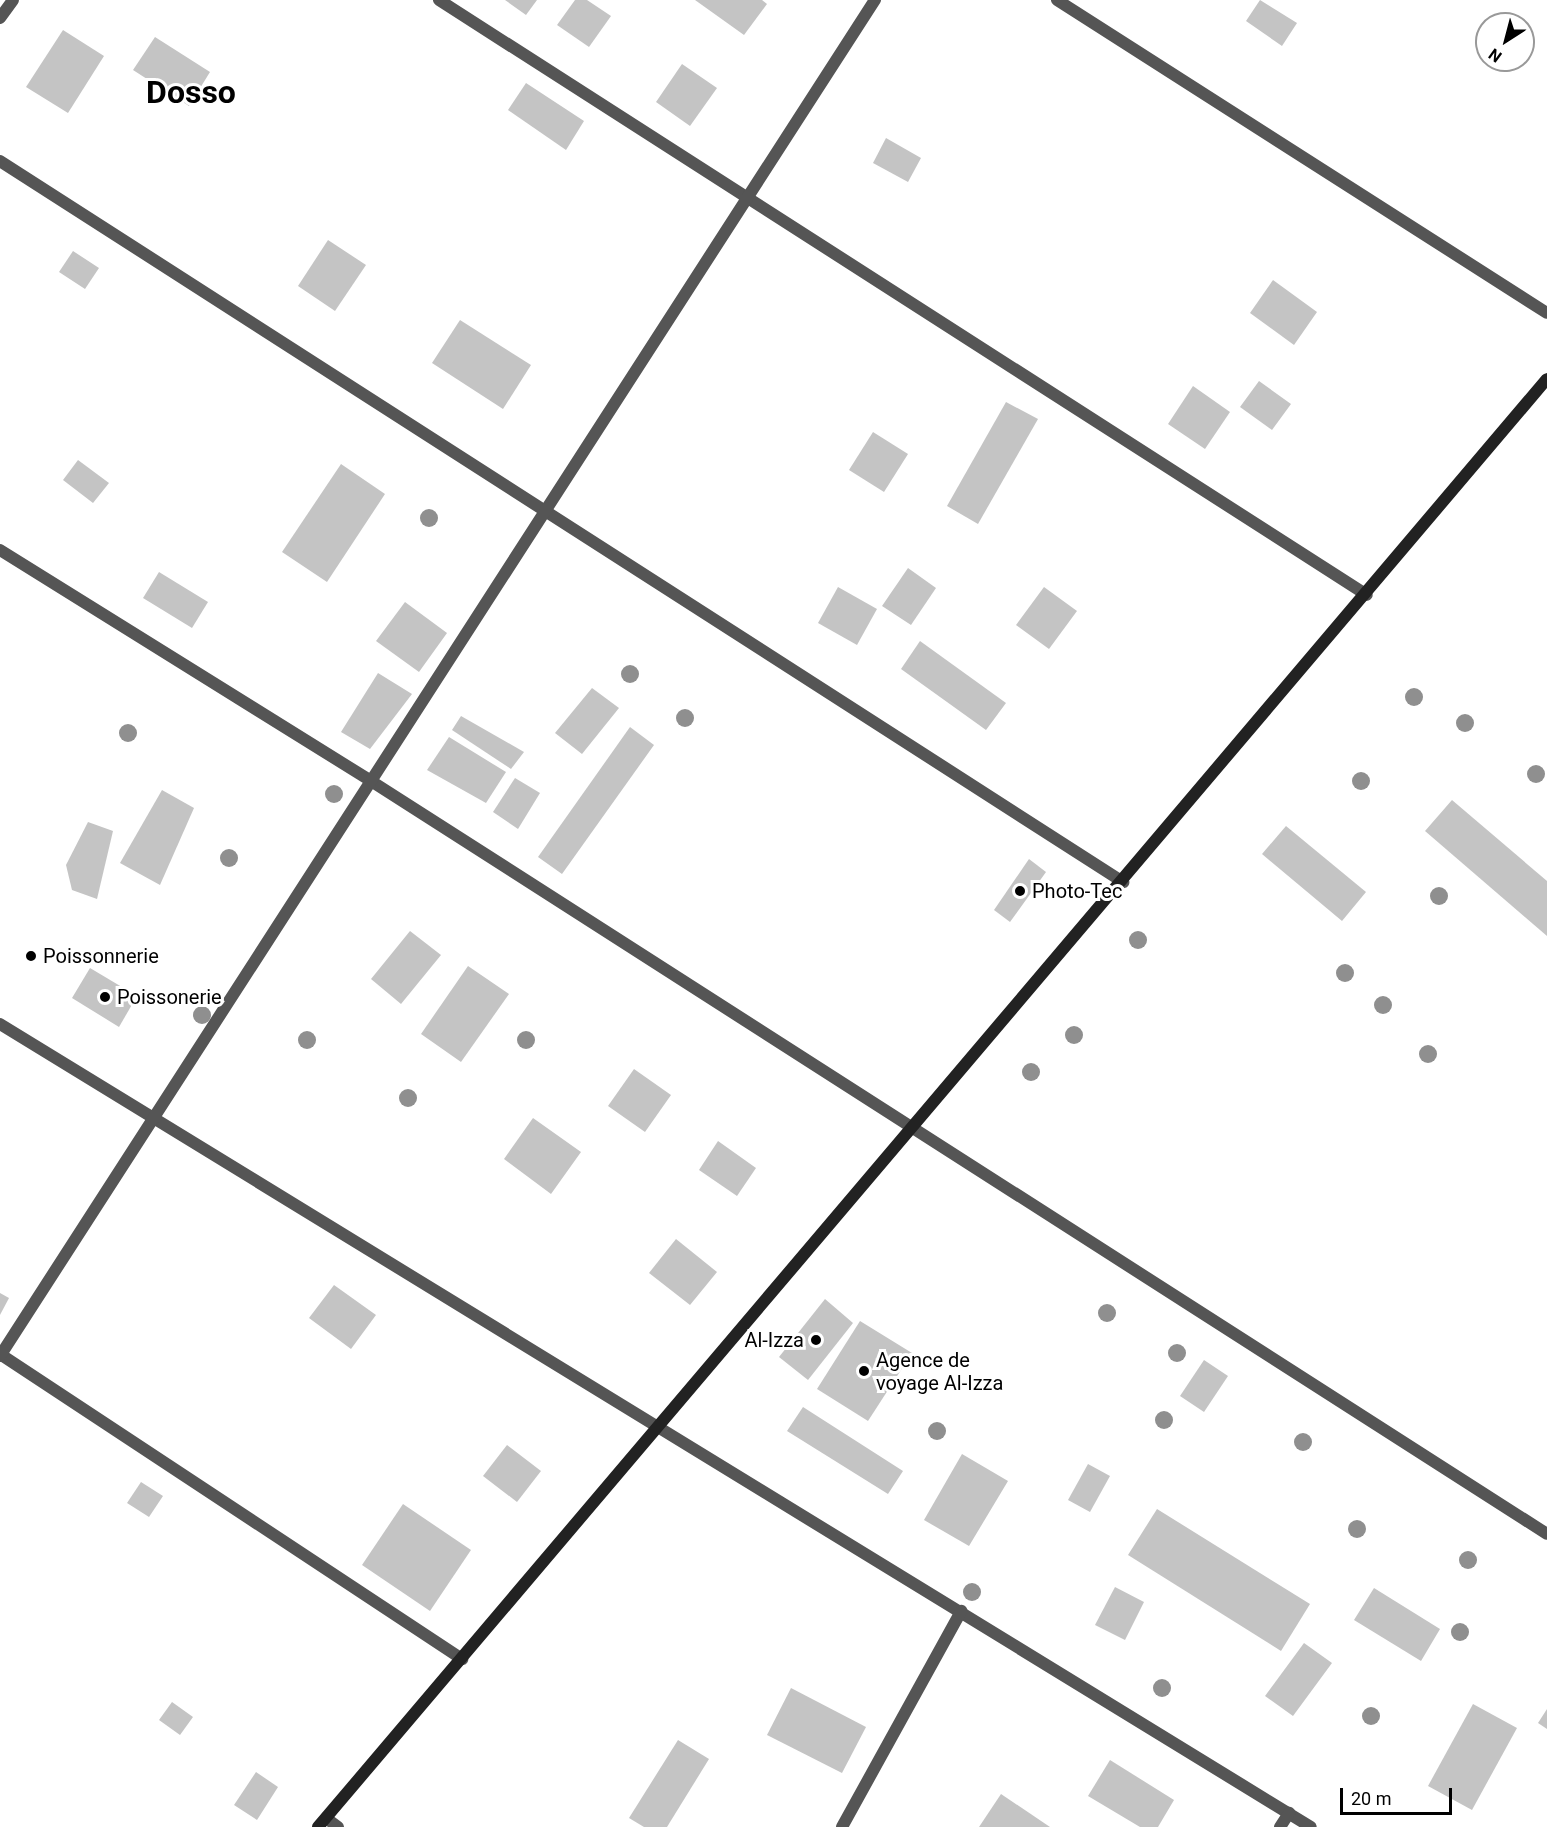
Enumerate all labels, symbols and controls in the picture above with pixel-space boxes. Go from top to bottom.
north arrow [1475,12,1535,72]
text: N [1485,44,1505,66]
district label: Dosso [146,73,236,111]
place label: Photo-Tec [1032,879,1122,903]
marker: Photo-Tec [1013,884,1027,898]
place label: Poissonnerie [43,944,159,968]
marker: Poissonnerie [24,949,38,963]
place label: Poissonerie [117,985,222,1009]
marker: Poissonerie [98,990,112,1004]
place label: Al-Izza [744,1328,804,1352]
marker: Al-Izza [809,1333,823,1347]
place label: Agence de voyage Al-Izza [876,1348,1003,1395]
marker: Agence de voyage Al-Izza [857,1364,871,1378]
scale bar [1343,1776,1456,1814]
text: 20 m [1351,1788,1391,1809]

